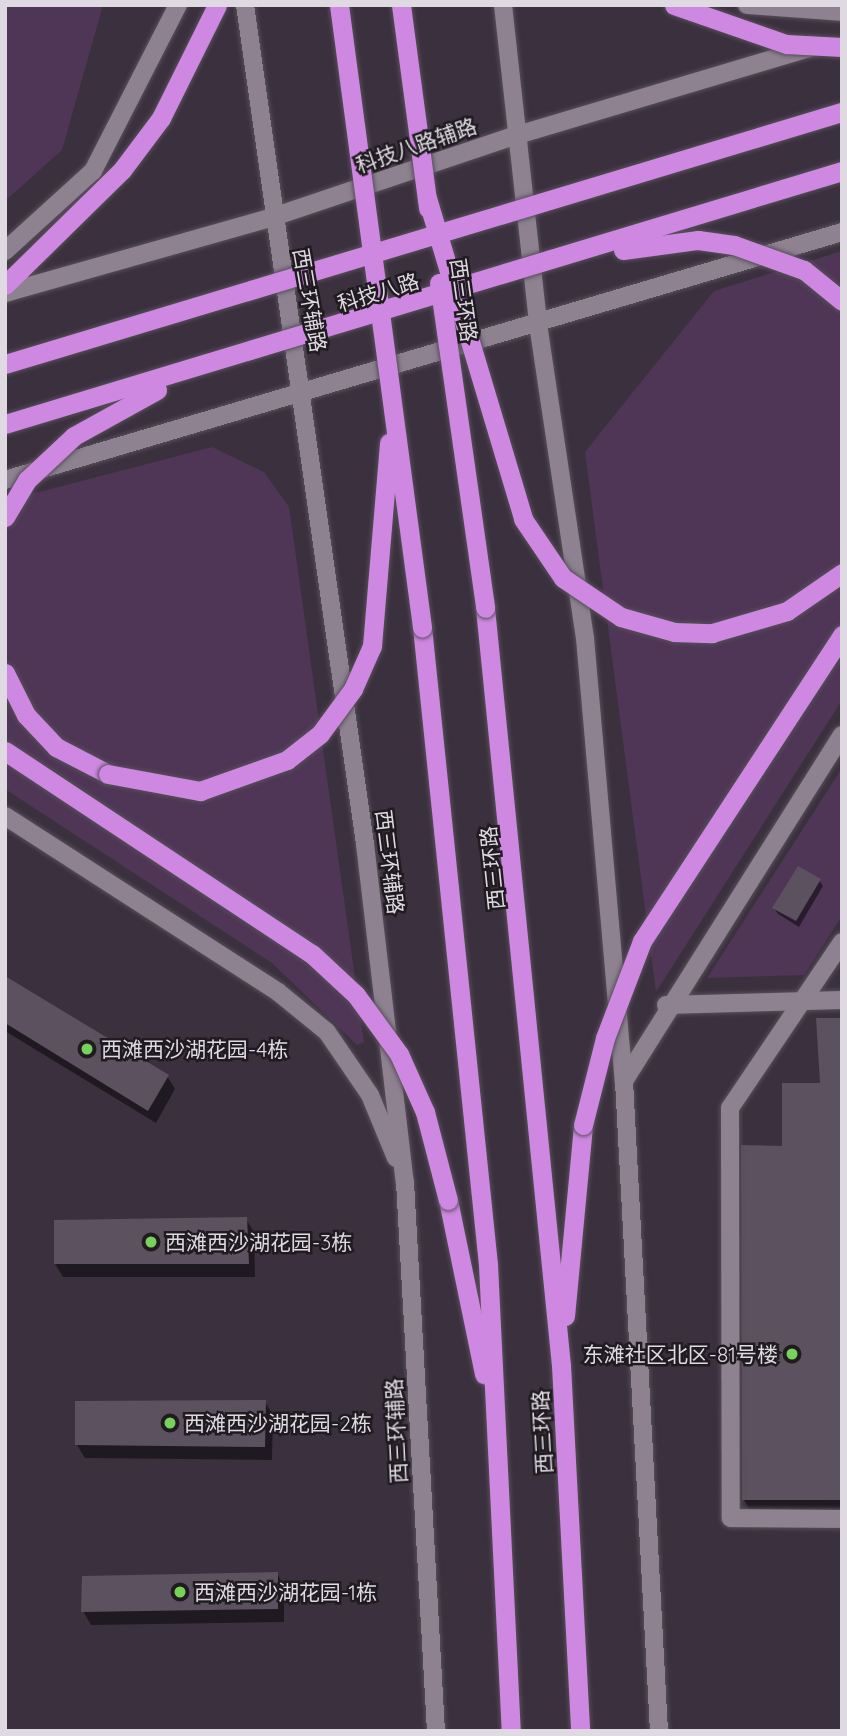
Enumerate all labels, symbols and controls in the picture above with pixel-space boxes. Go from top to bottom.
street label: 科技八路辅路 [352,113,480,177]
street label: 西三环辅路 [288,246,332,354]
street label: 西三环路 [446,257,482,343]
street label: 科技八路 [334,268,422,316]
street label: 西三环辅路 [371,808,409,916]
street label: 西三环路 [475,825,509,911]
place label: 西滩西沙湖花园-4栋 [101,1036,288,1062]
marker: 西滩西沙湖花园-4栋 [79,1041,95,1057]
place label: 西滩西沙湖花园-3栋 [165,1229,352,1255]
marker: 西滩西沙湖花园-3栋 [143,1234,159,1250]
place label: 东滩社区北区-81号楼 [583,1341,778,1367]
marker: 东滩社区北区-81号楼 [784,1346,800,1362]
street label: 西三环辅路 [381,1378,411,1484]
street label: 西三环路 [527,1389,557,1475]
place label: 西滩西沙湖花园-2栋 [184,1410,372,1436]
marker: 西滩西沙湖花园-2栋 [162,1415,178,1431]
place label: 西滩西沙湖花园-1栋 [194,1579,377,1605]
marker: 西滩西沙湖花园-1栋 [172,1584,188,1600]

